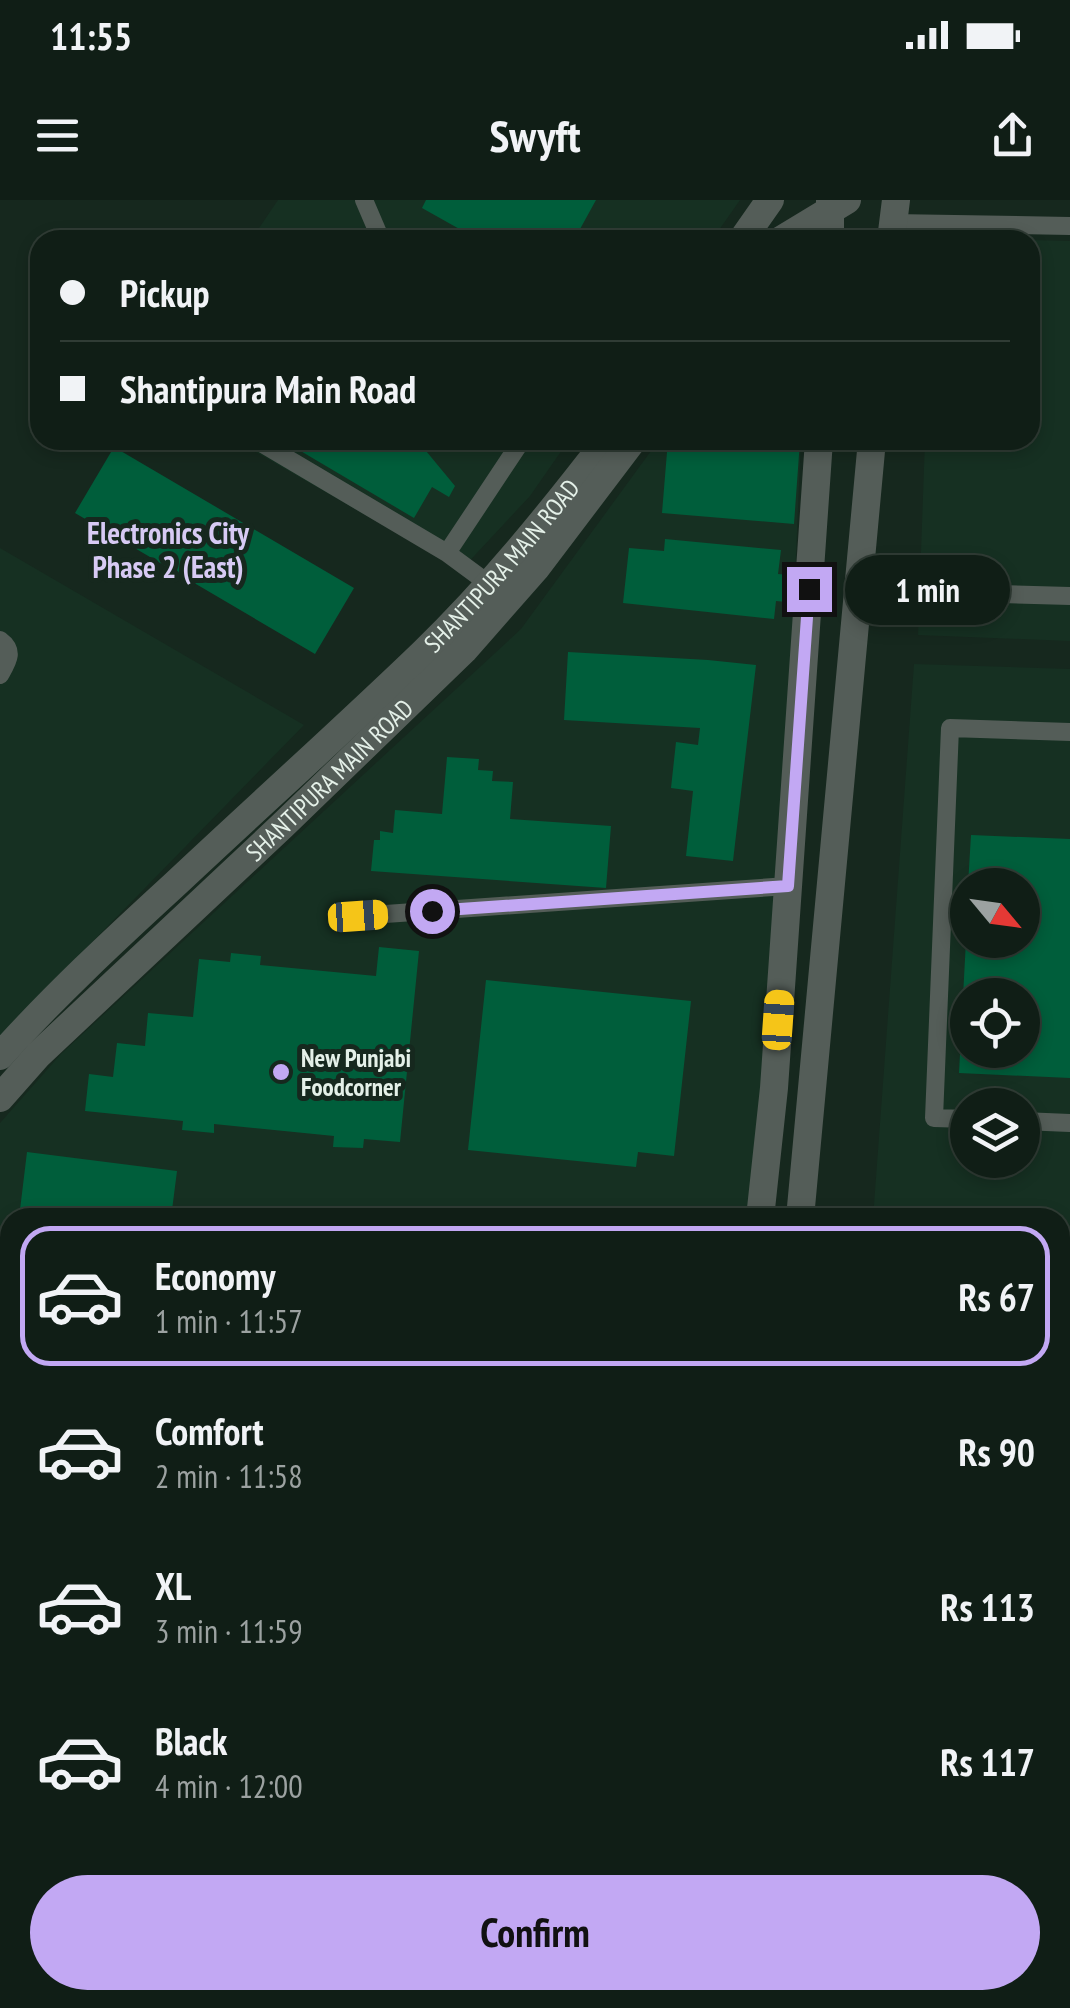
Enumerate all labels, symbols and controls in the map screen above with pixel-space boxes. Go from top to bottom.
text: 11:55 [50,11,132,60]
text: Swyft [490,106,581,164]
icon: menu [30,108,85,163]
icon: share [985,108,1040,163]
text: Pickup [120,268,210,317]
text: Shantipura Main Road [120,364,416,413]
street label: SHANTIPURA MAIN ROAD [417,473,586,659]
district label: Electronics City Phase 2 (East) [87,513,250,586]
callout: 1 min [844,554,1009,624]
route end [787,567,832,612]
text: 1 min [895,569,960,611]
street label: SHANTIPURA MAIN ROAD [239,692,420,868]
north arrow [950,868,1040,958]
map controls [950,868,1040,1178]
route start [410,889,455,934]
car [327,899,389,933]
button: locate [950,978,1040,1068]
car [761,989,795,1051]
place label: New Punjabi Foodcorner [301,1042,411,1103]
marker: New Punjabi Foodcorner [270,1061,292,1083]
button: layers [950,1088,1040,1178]
icon: car [35,1251,125,1341]
text: Economy [155,1251,275,1300]
text: Rs 67 [958,1272,1035,1321]
text: 1 min · 11:57 [155,1300,303,1342]
icon: car [35,1406,125,1496]
text: Comfort [155,1406,264,1455]
text: Rs 90 [958,1427,1035,1476]
text: 2 min · 11:58 [155,1455,303,1497]
icon: car [35,1561,125,1651]
text: XL [155,1561,191,1610]
text: Rs 113 [940,1582,1035,1631]
text: 3 min · 11:59 [155,1610,303,1652]
icon: car [35,1716,125,1806]
text: Black [155,1716,228,1765]
text: Rs 117 [940,1737,1035,1786]
text: 4 min · 12:00 [155,1765,303,1807]
button: Confirm [30,1875,1040,1990]

